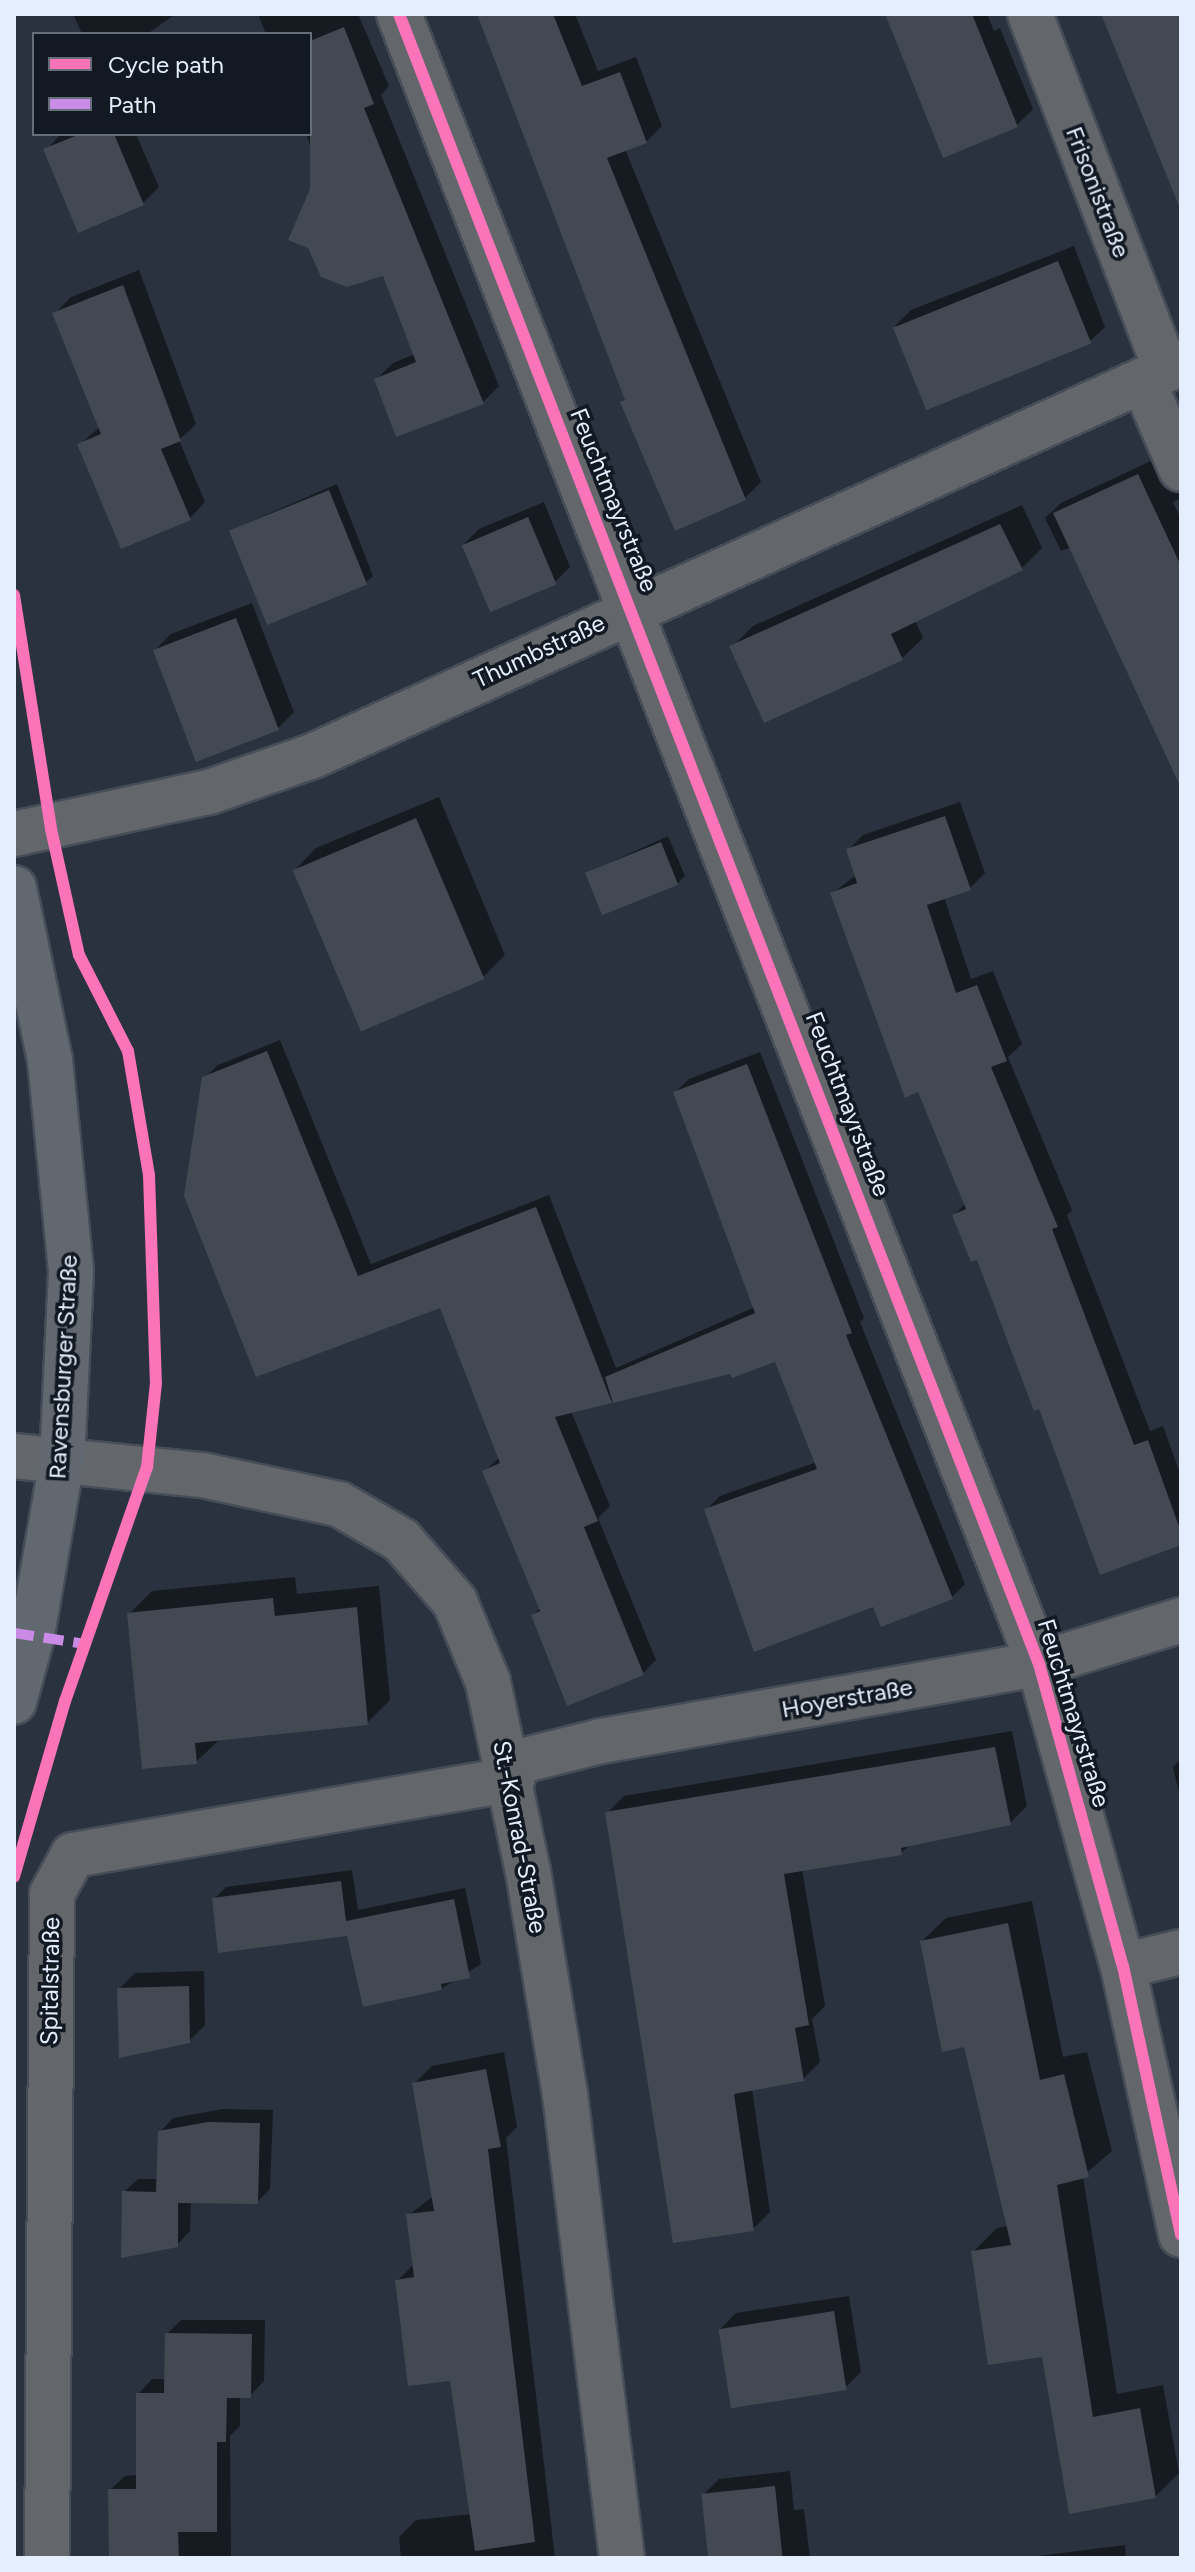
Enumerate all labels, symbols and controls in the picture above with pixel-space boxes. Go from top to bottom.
legend [32,32,312,136]
text: Cycle path [108,50,224,79]
text: Path [108,90,156,119]
street label: Frisonistraße [1060,123,1136,261]
street label: Feuchtmayrstraße [564,404,664,596]
street label: Thumbstraße [469,608,609,694]
street label: Feuchtmayrstraße [800,1008,896,1200]
street label: Ravensburger Straße [43,1254,83,1480]
street label: Feuchtmayrstraße [1032,1615,1116,1811]
street label: Hoyerstraße [779,1672,915,1724]
street label: St.-Konrad-Straße [487,1738,553,1936]
street label: Spitalstraße [34,1917,66,2045]

